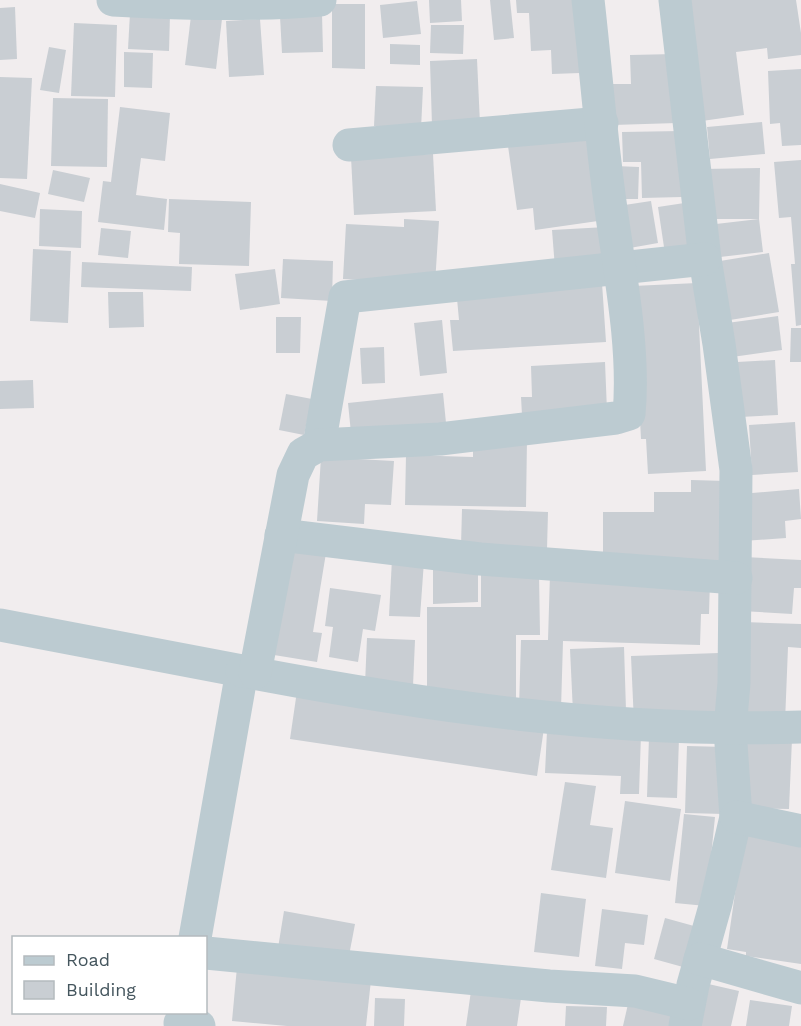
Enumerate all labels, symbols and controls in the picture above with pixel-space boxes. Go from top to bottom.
legend [12,936,207,1014]
text: Road [66,949,110,970]
text: Building [66,979,136,1000]

